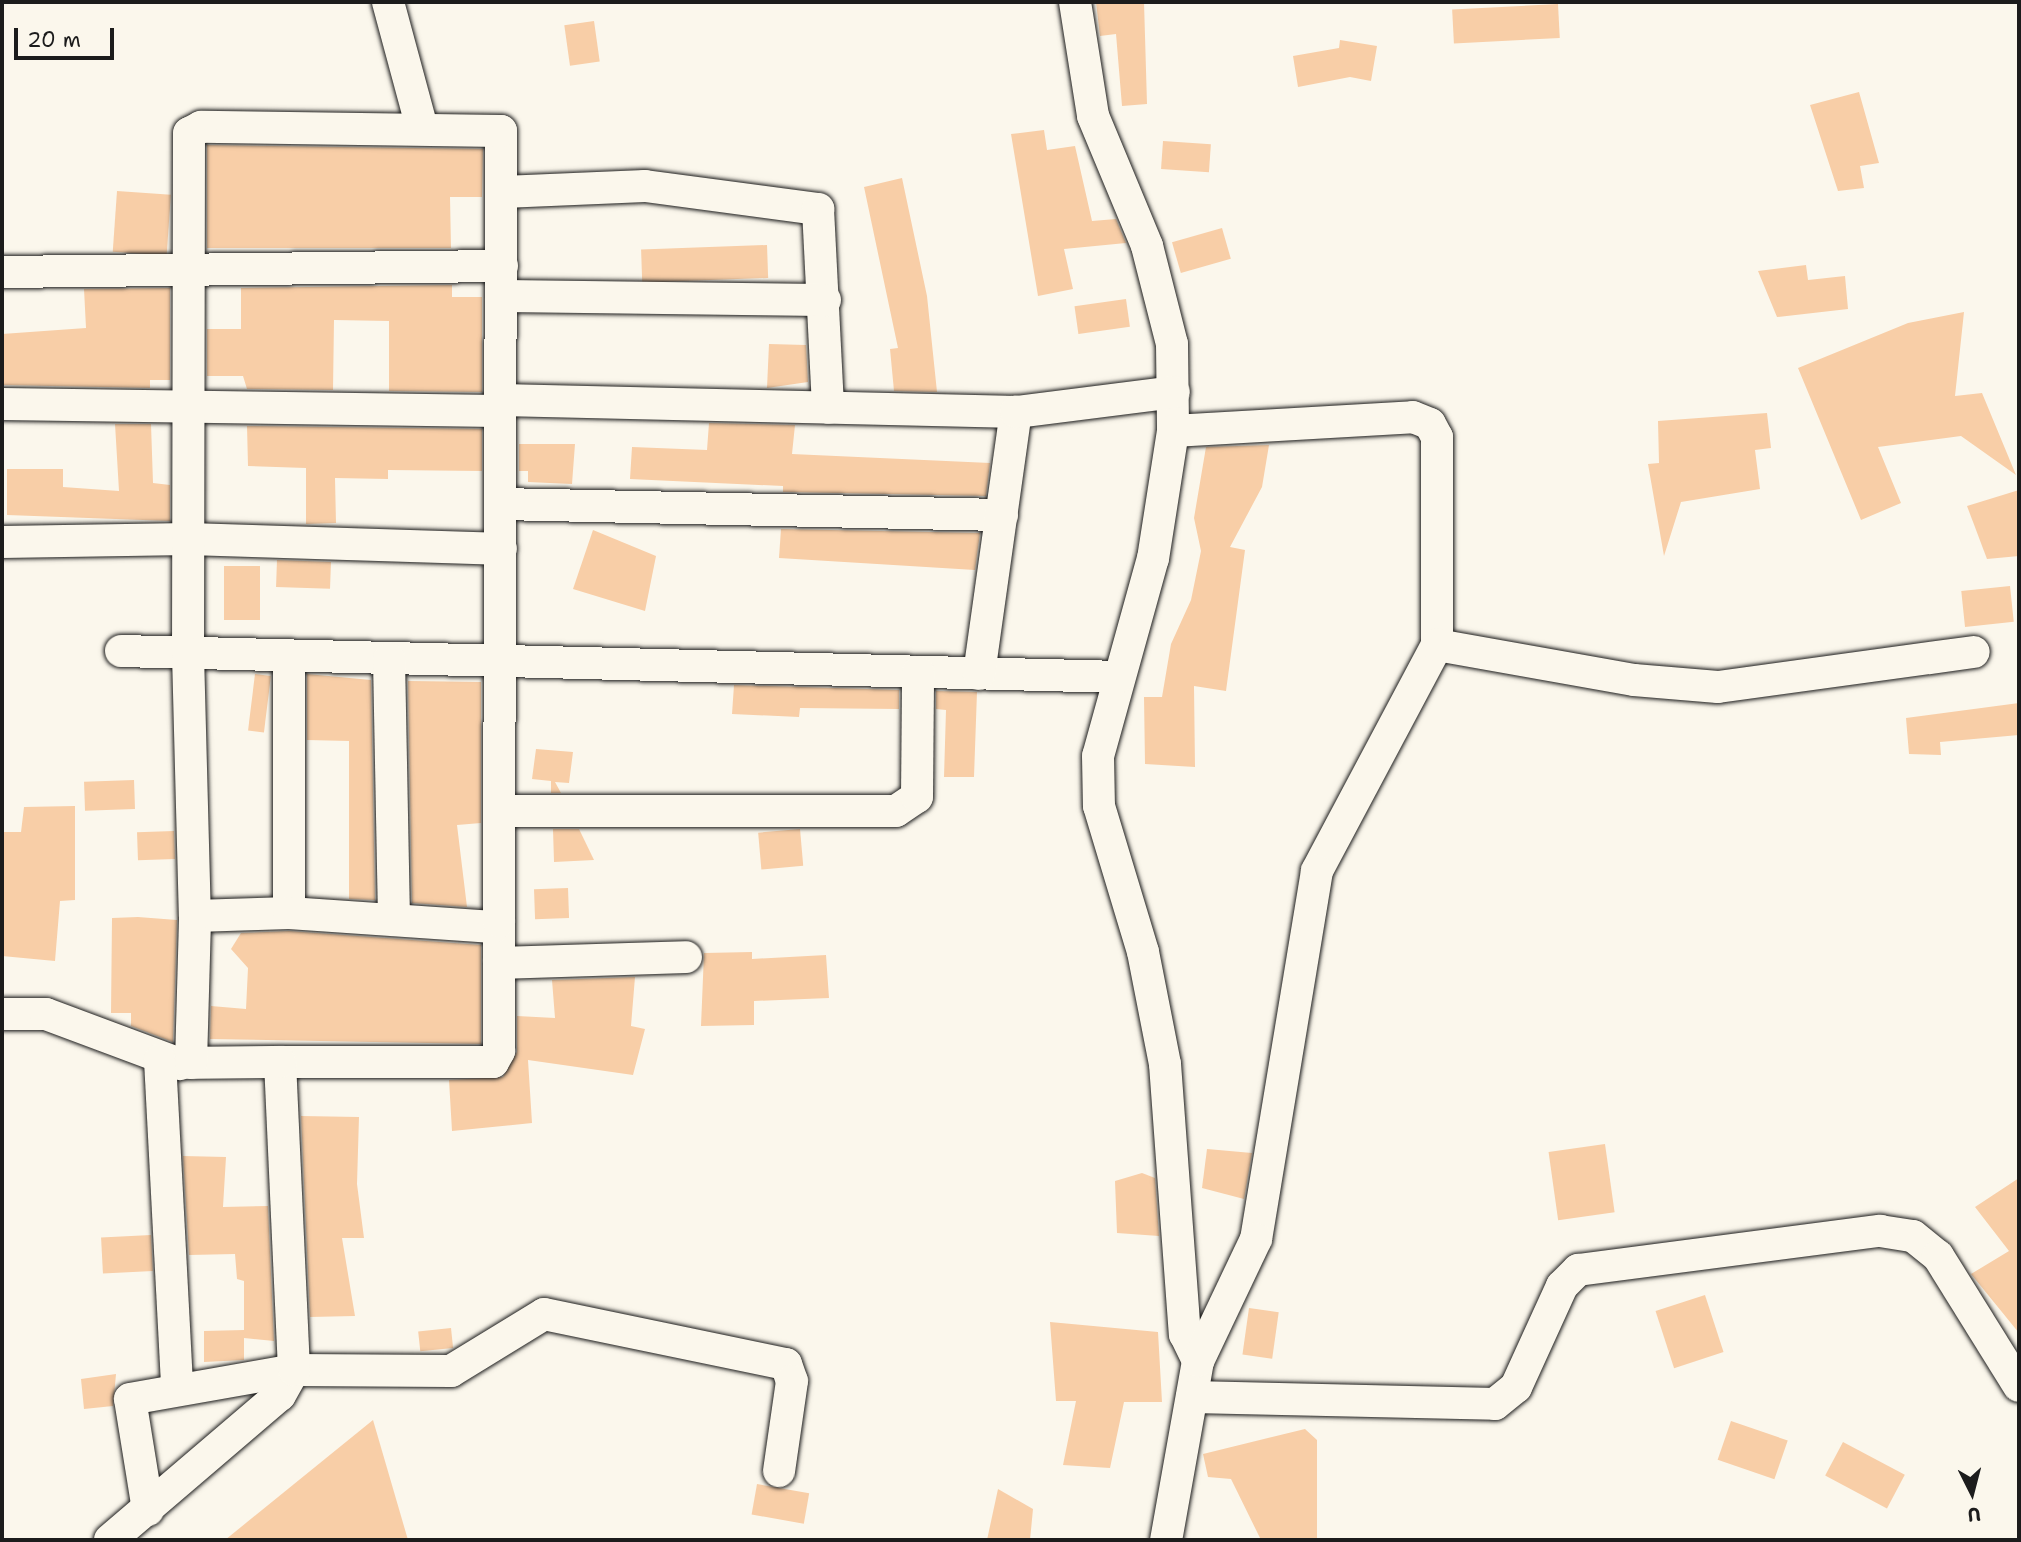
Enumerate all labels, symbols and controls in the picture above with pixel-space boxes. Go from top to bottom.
scale bar [18,14,117,58]
text: 20 m [27,26,81,54]
north arrow [1937,1458,2007,1528]
text: U [1966,1501,1982,1527]

